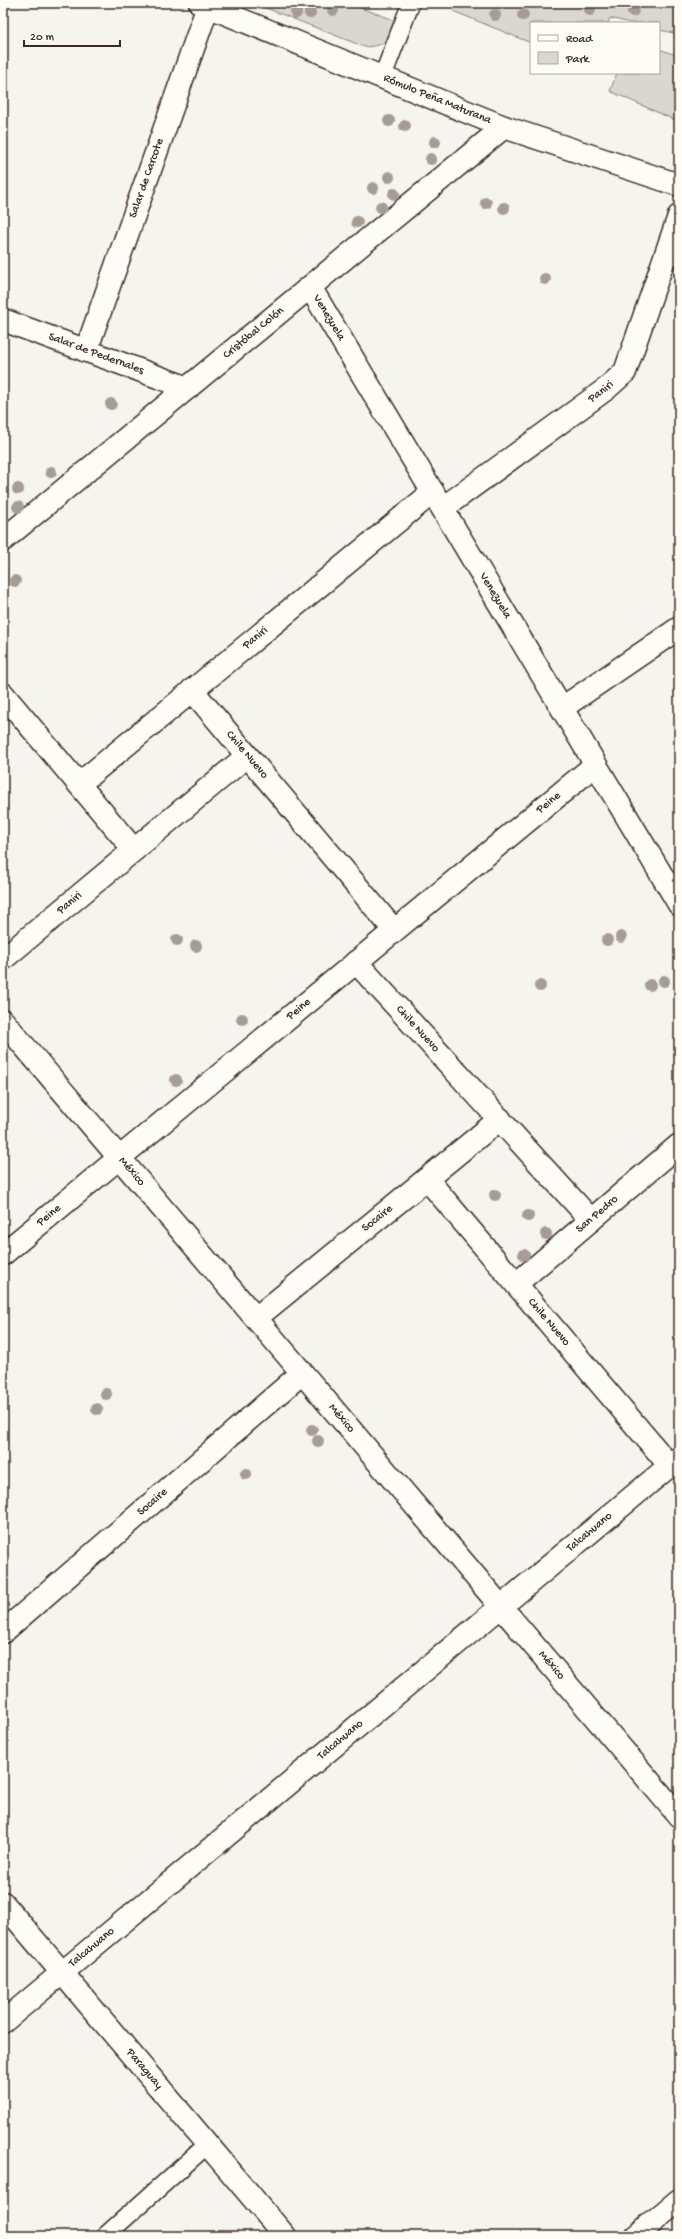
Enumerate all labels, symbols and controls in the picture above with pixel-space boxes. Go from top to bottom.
scale bar [24,22,120,48]
legend [530,22,660,74]
text: 20 m [30,31,55,45]
text: Road [566,33,593,47]
text: Park [565,53,591,67]
street label: Rómulo Peña Maturana [381,71,493,128]
street label: Salar de Carcote [126,136,168,220]
street label: Venezuela [309,291,348,344]
street label: Cristóbal Colón [220,304,287,362]
street label: Salar de Pedernales [46,330,146,378]
street label: Paniri [585,378,617,407]
street label: Venezuela [475,570,514,622]
street label: Paniri [239,624,271,653]
street label: Chile Nuevo [223,728,271,782]
street label: Peine [533,789,564,818]
street label: Paniri [54,889,86,918]
street label: Peine [283,995,315,1024]
street label: Chile Nuevo [392,1003,442,1056]
street label: México [115,1154,148,1189]
street label: San Pedro [573,1193,621,1236]
street label: Peine [33,1201,65,1231]
street label: Socaire [359,1202,397,1235]
street label: Chile Nuevo [524,1296,573,1349]
street label: México [325,1401,357,1436]
street label: Socaire [135,1485,171,1519]
street label: Talcahuano [563,1509,615,1556]
street label: México [535,1648,567,1683]
street label: Talcahuano [314,1717,367,1764]
street label: Talcahuano [66,1925,118,1971]
street label: Paraguay [122,2045,165,2093]

